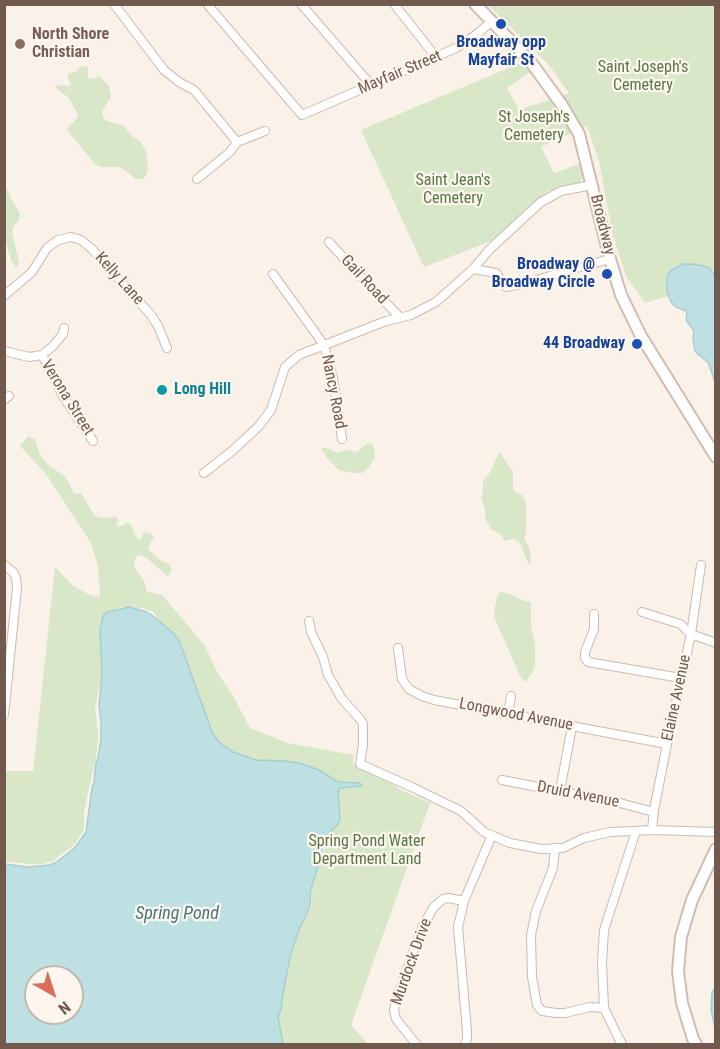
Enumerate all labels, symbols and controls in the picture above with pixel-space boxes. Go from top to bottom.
marker: Broadway opp Mayfair St [494,17,508,31]
place label: North Shore Christian [32,25,109,63]
place label: Broadway opp Mayfair St [456,33,546,71]
marker: North Shore Christian [13,37,27,51]
street label: Mayfair Street [355,47,445,99]
park label: Saint Joseph's Cemetery [598,58,688,96]
park label: St Joseph's Cemetery [498,108,570,146]
park label: Saint Jean's Cemetery [415,171,491,209]
street label: Broadway [585,193,619,257]
street label: Kelly Lane [90,249,148,309]
street label: Gail Road [336,251,392,309]
place label: Broadway @ Broadway Circle [492,255,595,293]
marker: Broadway @ Broadway Circle [600,267,614,281]
place label: 44 Broadway [543,334,625,354]
marker: 44 Broadway [630,337,644,351]
street label: Nancy Road [316,353,350,431]
street label: Verona Street [36,357,98,439]
place label: Long Hill [174,380,231,400]
marker: Long Hill [155,383,169,397]
street label: Elaine Avenue [658,653,696,743]
street label: Longwood Avenue [458,695,574,735]
street label: Druid Avenue [535,778,621,812]
park label: Spring Pond Water Department Land [309,832,425,870]
water label: Spring Pond [135,903,219,925]
street label: Murdock Drive [387,916,437,1008]
north arrow [24,965,84,1025]
text: N [55,997,74,1018]

